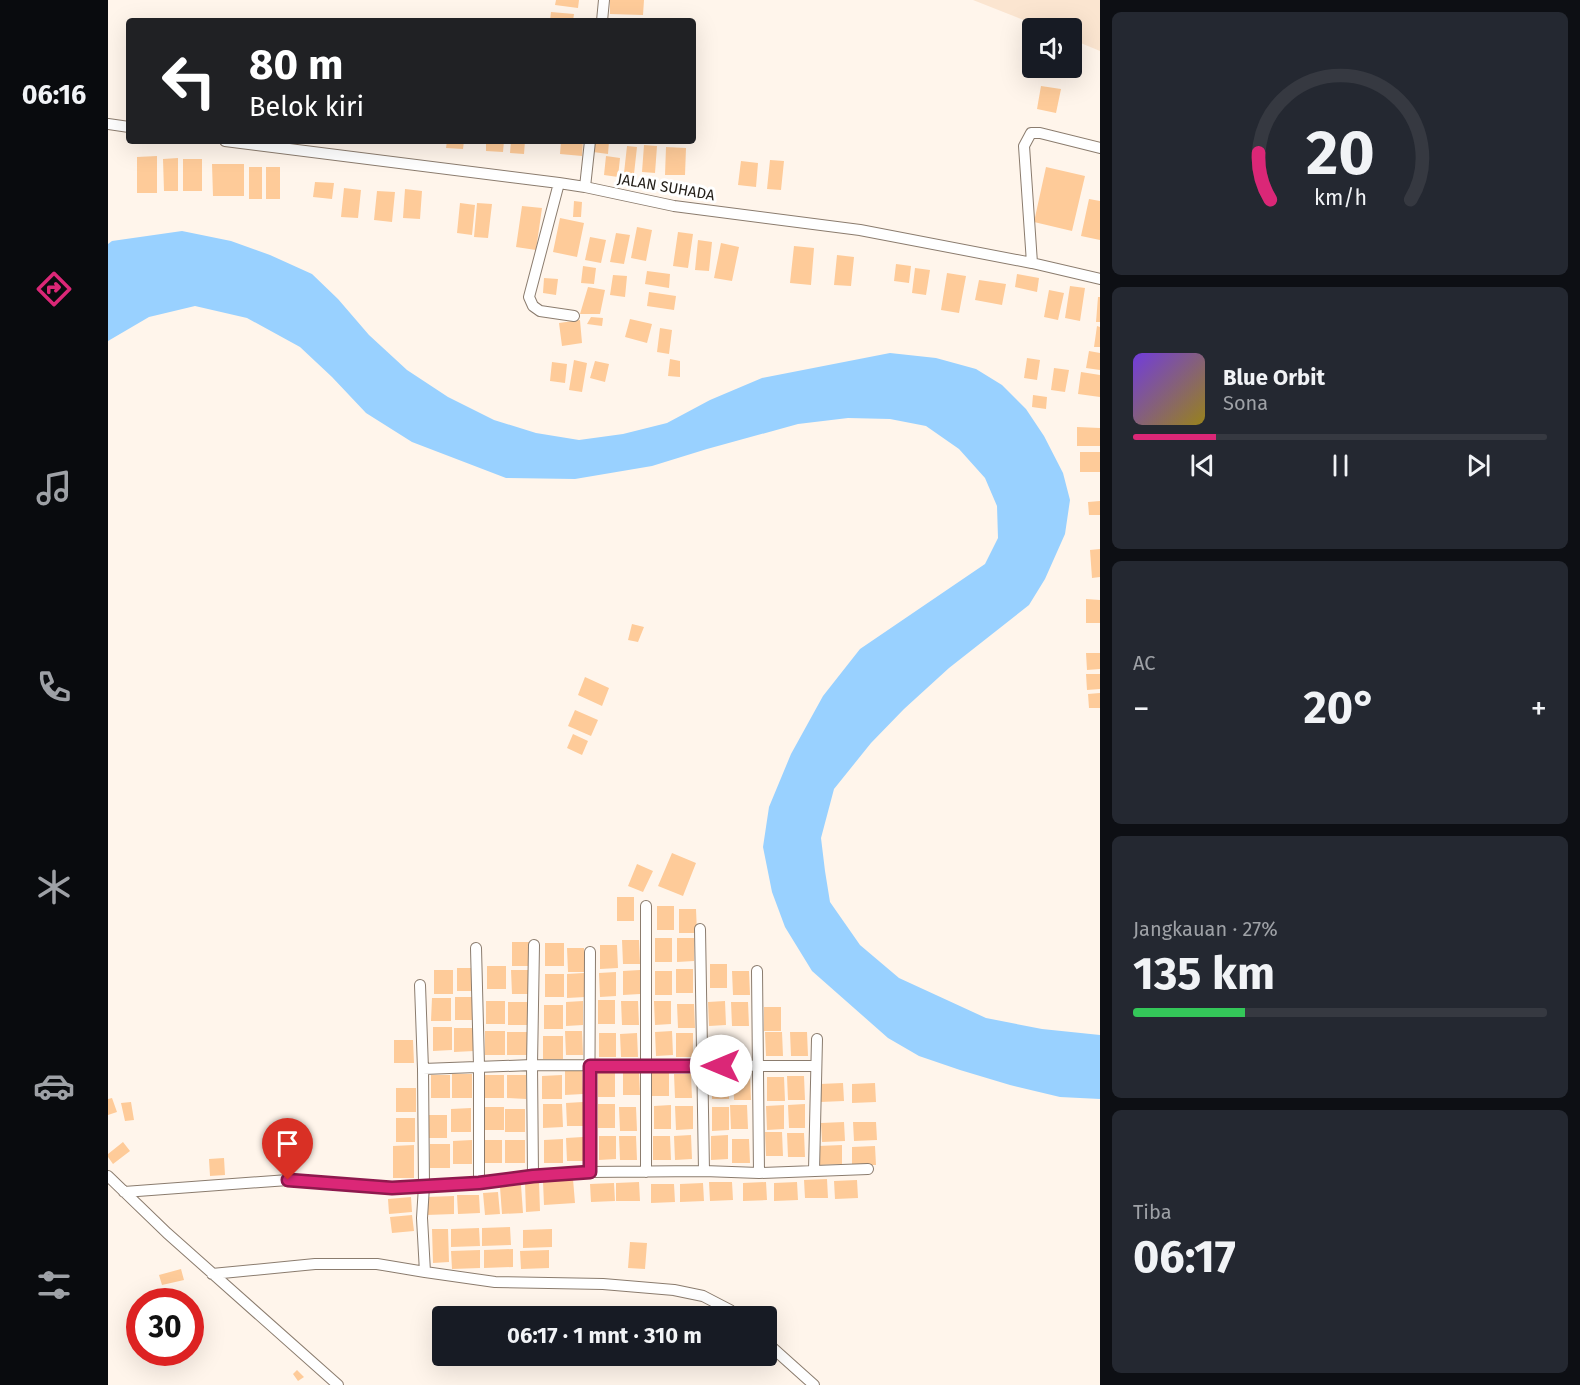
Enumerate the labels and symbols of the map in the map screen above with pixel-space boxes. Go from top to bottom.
street label: JALAN SUHADA [616,170,716,204]
position arrow [689,1034,753,1098]
pin [262,1118,313,1180]
speed limit sign: 30 [126,1288,204,1366]

